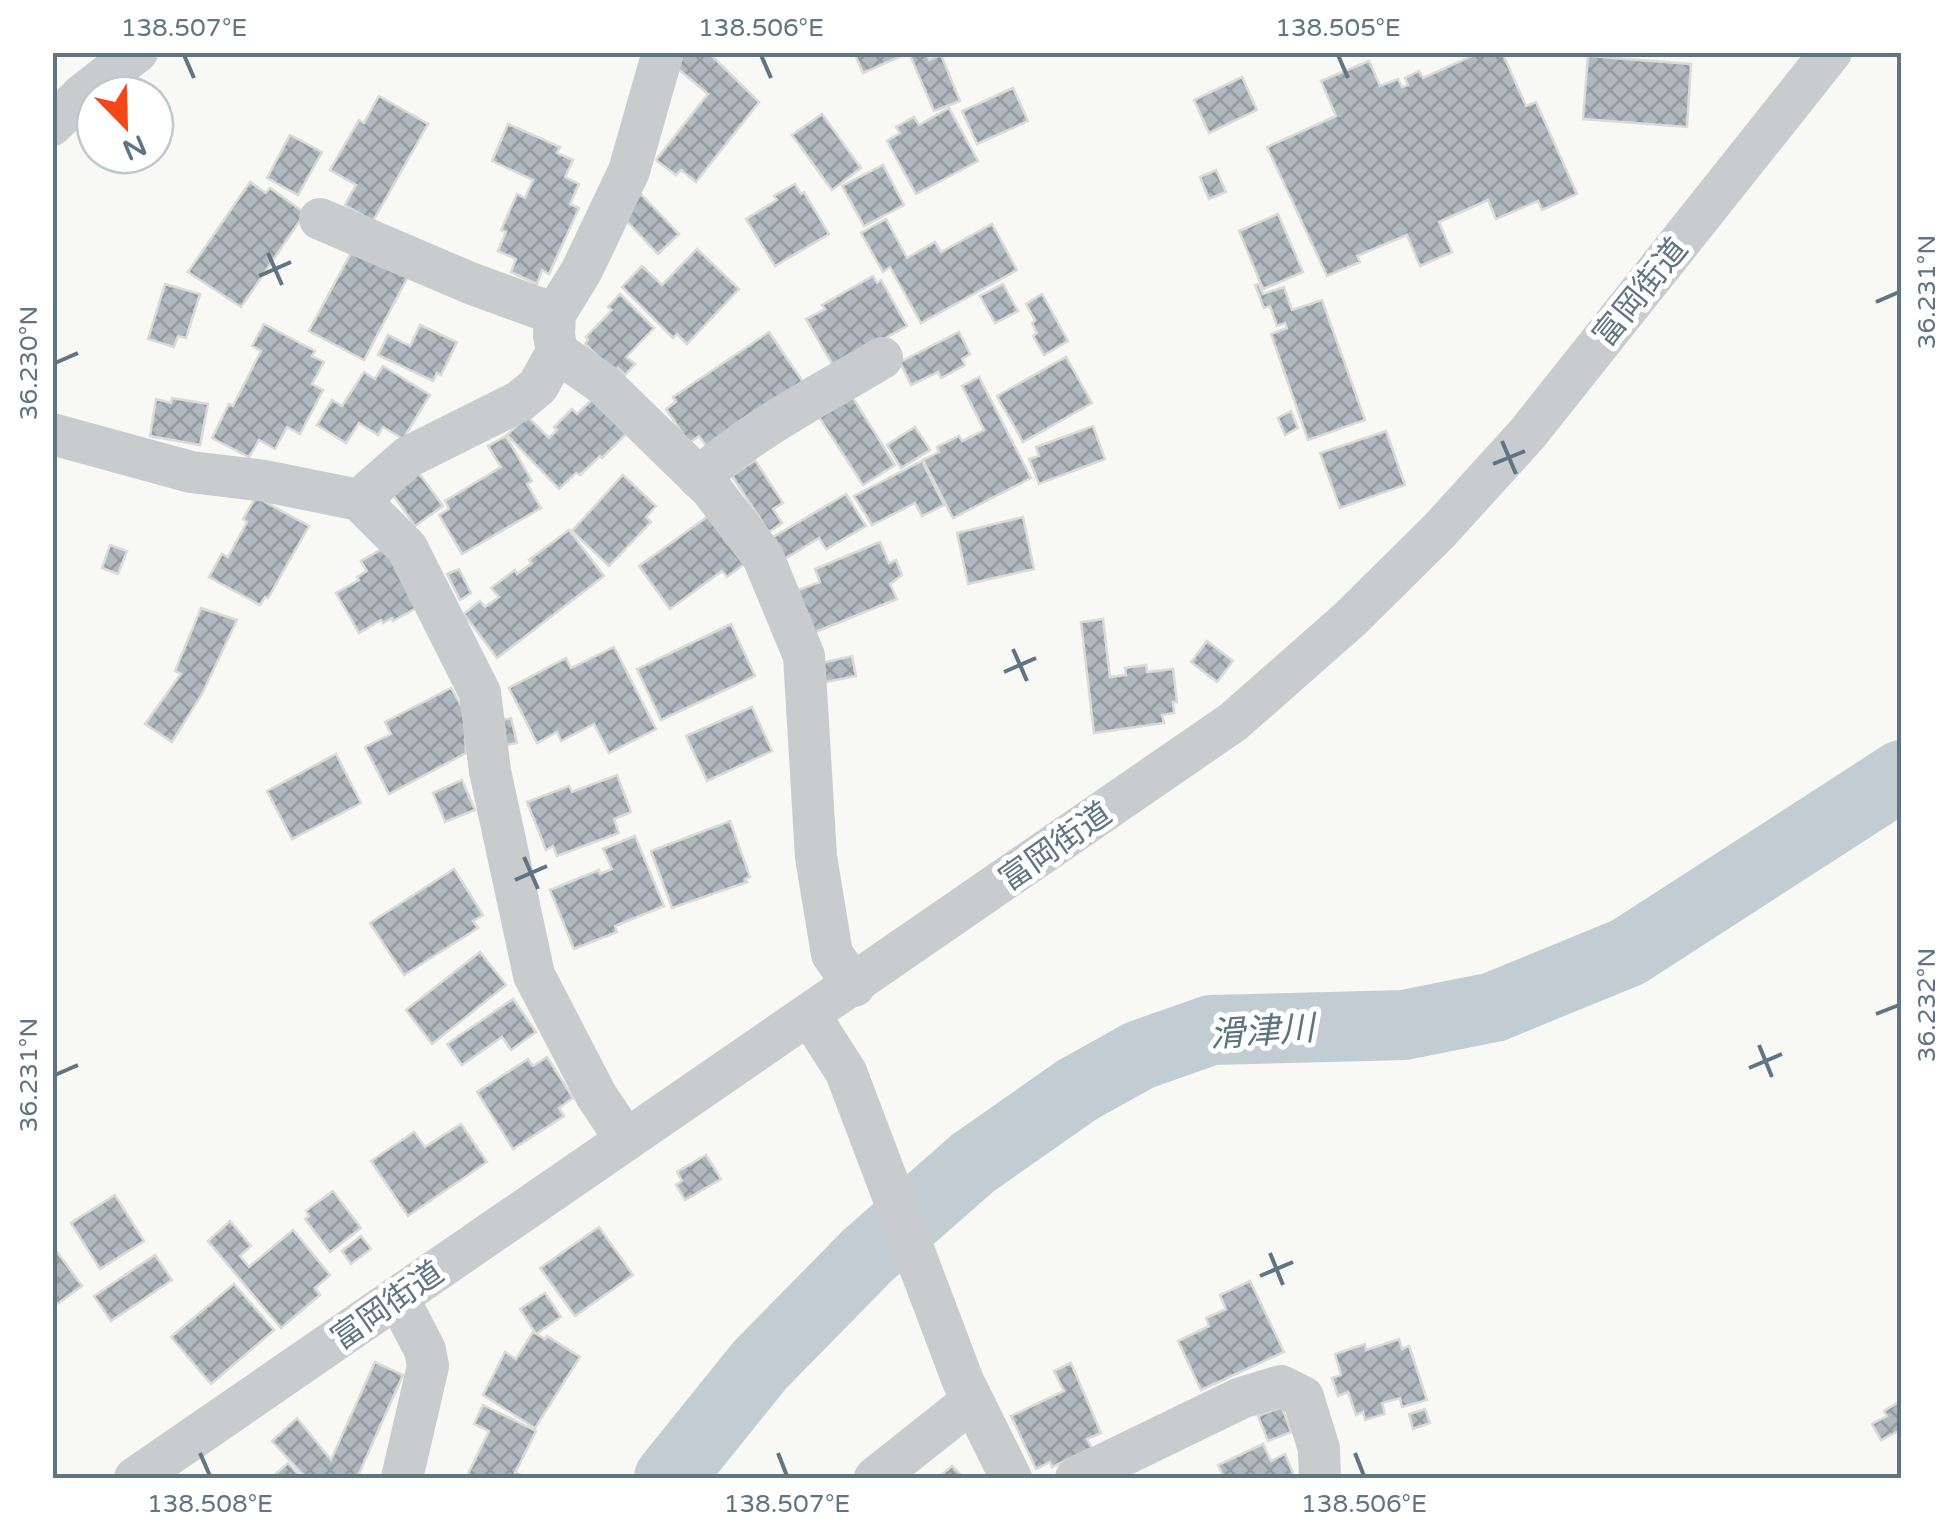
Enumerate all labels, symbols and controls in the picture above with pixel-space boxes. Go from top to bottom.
text: 138.507°E [121,13,247,43]
text: 138.506°E [698,13,824,43]
text: 138.505°E [1275,13,1401,43]
north arrow [75,75,175,175]
text: N [117,127,151,167]
street label: 富岡街道 [1586,231,1696,354]
text: 36.231°N [1912,235,1942,349]
text: 36.230°N [14,306,44,420]
street label: 富岡街道 [992,795,1119,899]
text: 36.232°N [1912,948,1942,1062]
water label: 滑津川 [1208,1007,1320,1057]
text: 36.231°N [14,1018,44,1132]
street label: 富岡街道 [324,1254,451,1358]
text: 138.508°E [147,1489,273,1519]
text: 138.507°E [724,1489,850,1519]
text: 138.506°E [1301,1489,1427,1519]

